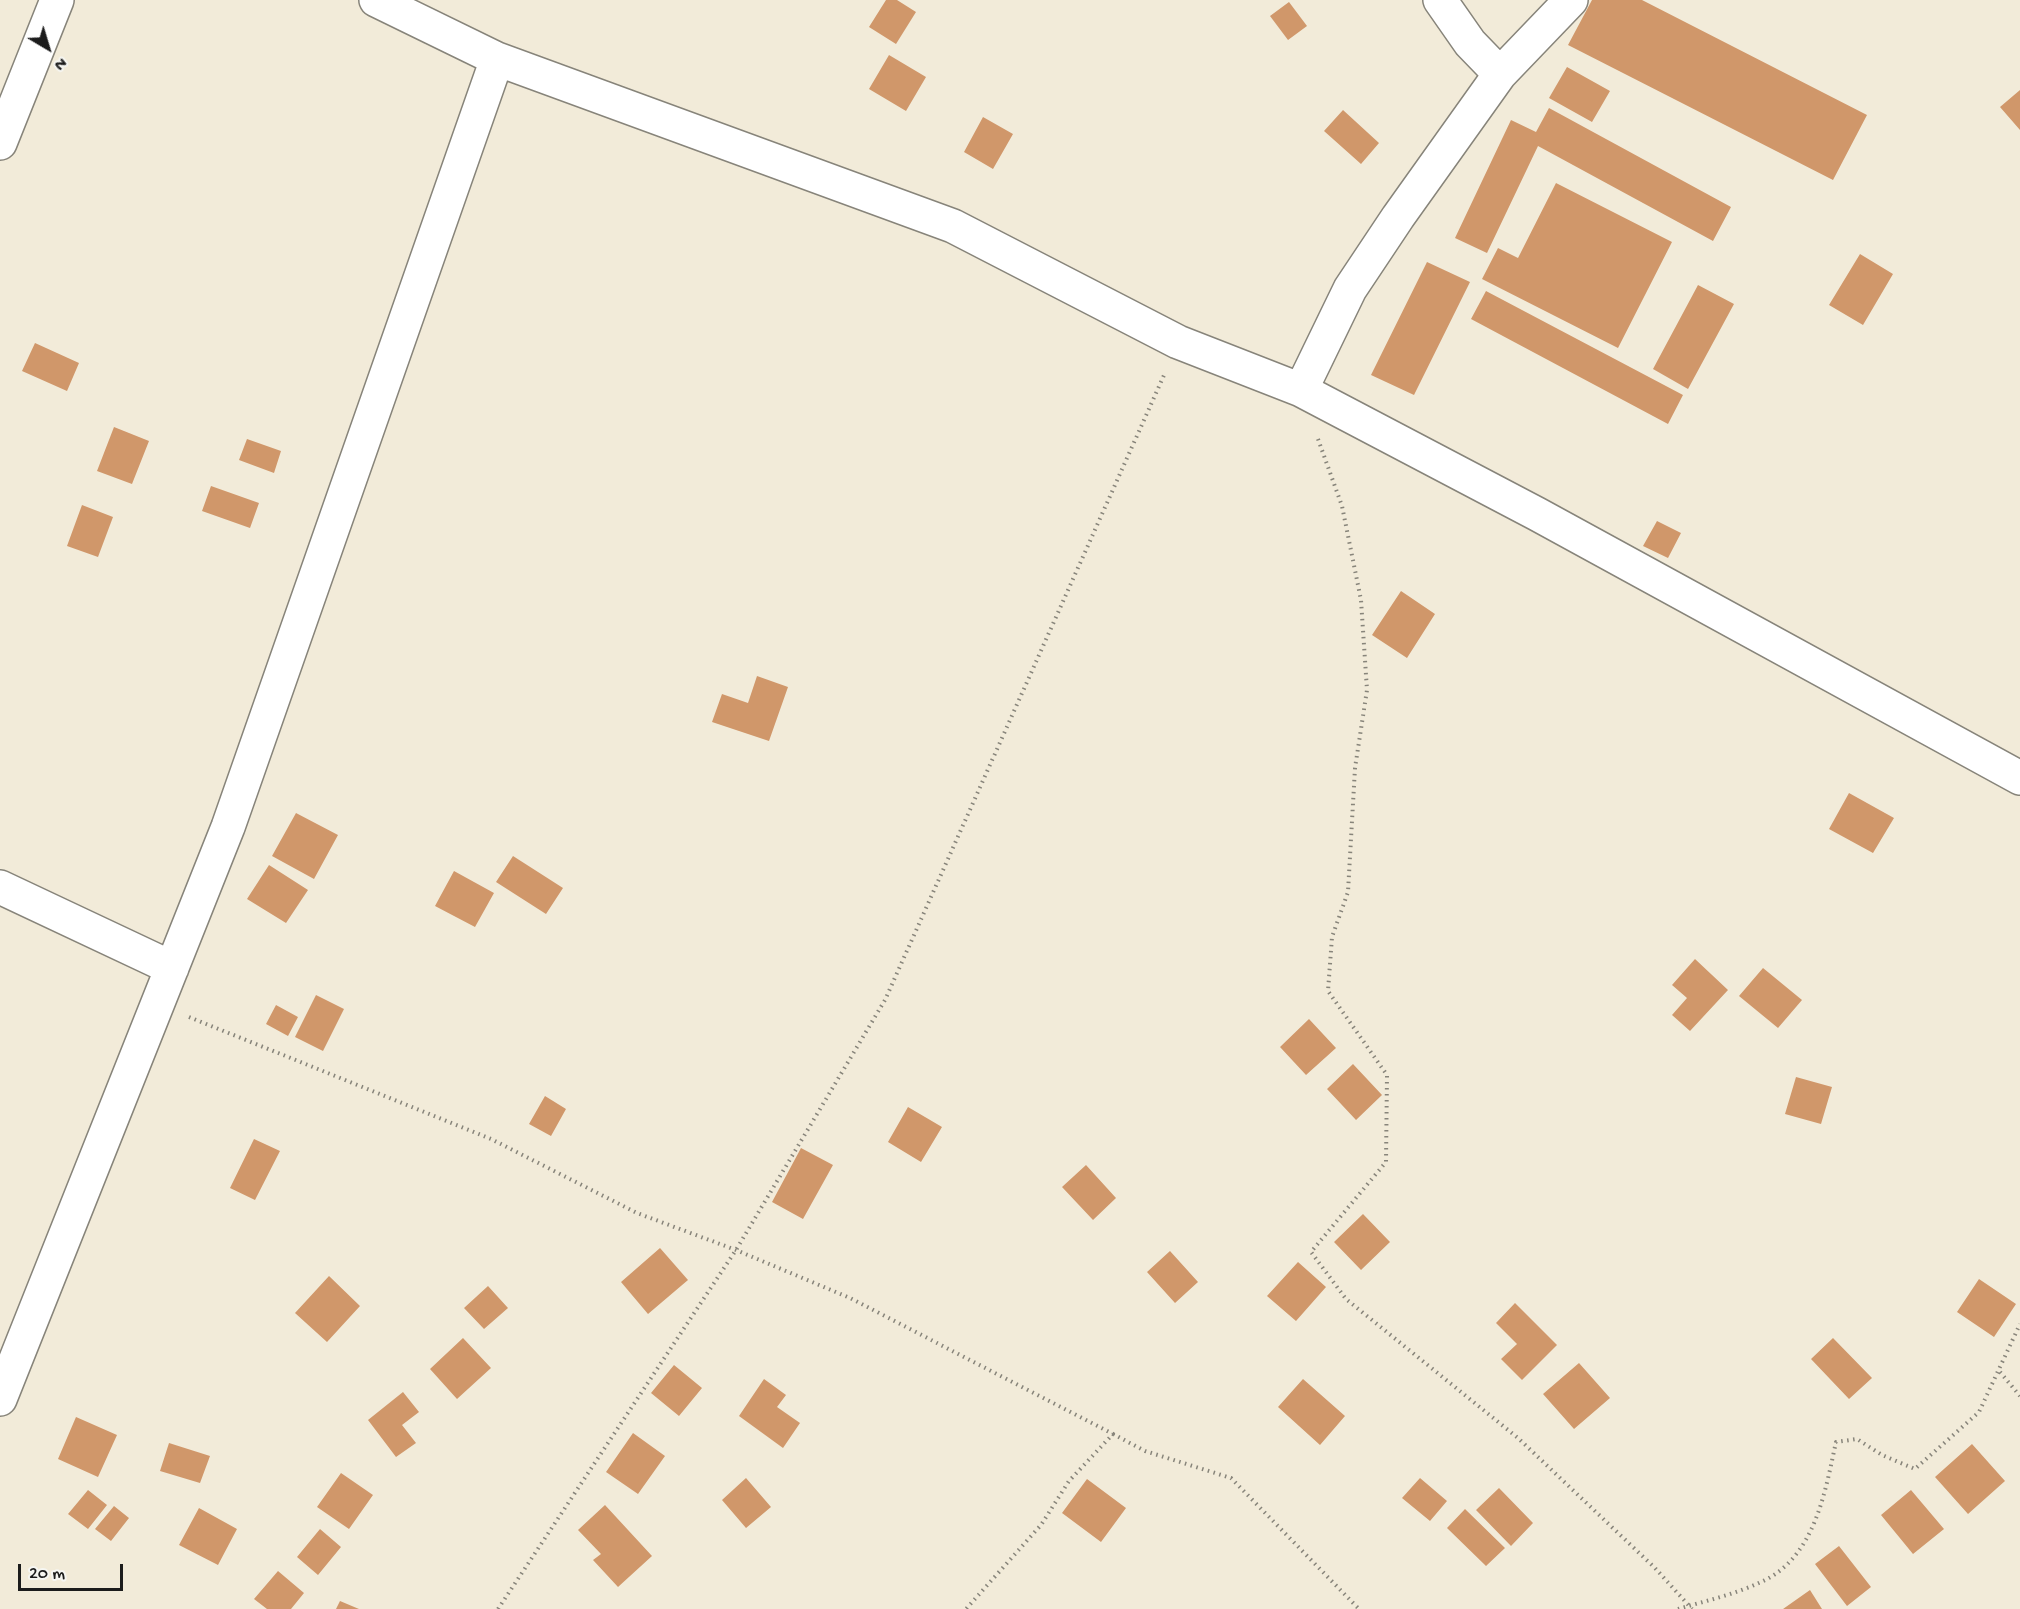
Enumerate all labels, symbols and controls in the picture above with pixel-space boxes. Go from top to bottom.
north arrow [18,18,78,78]
text: N [49,52,69,73]
scale bar [21,1552,126,1590]
text: 20 m [29,1564,65,1585]

